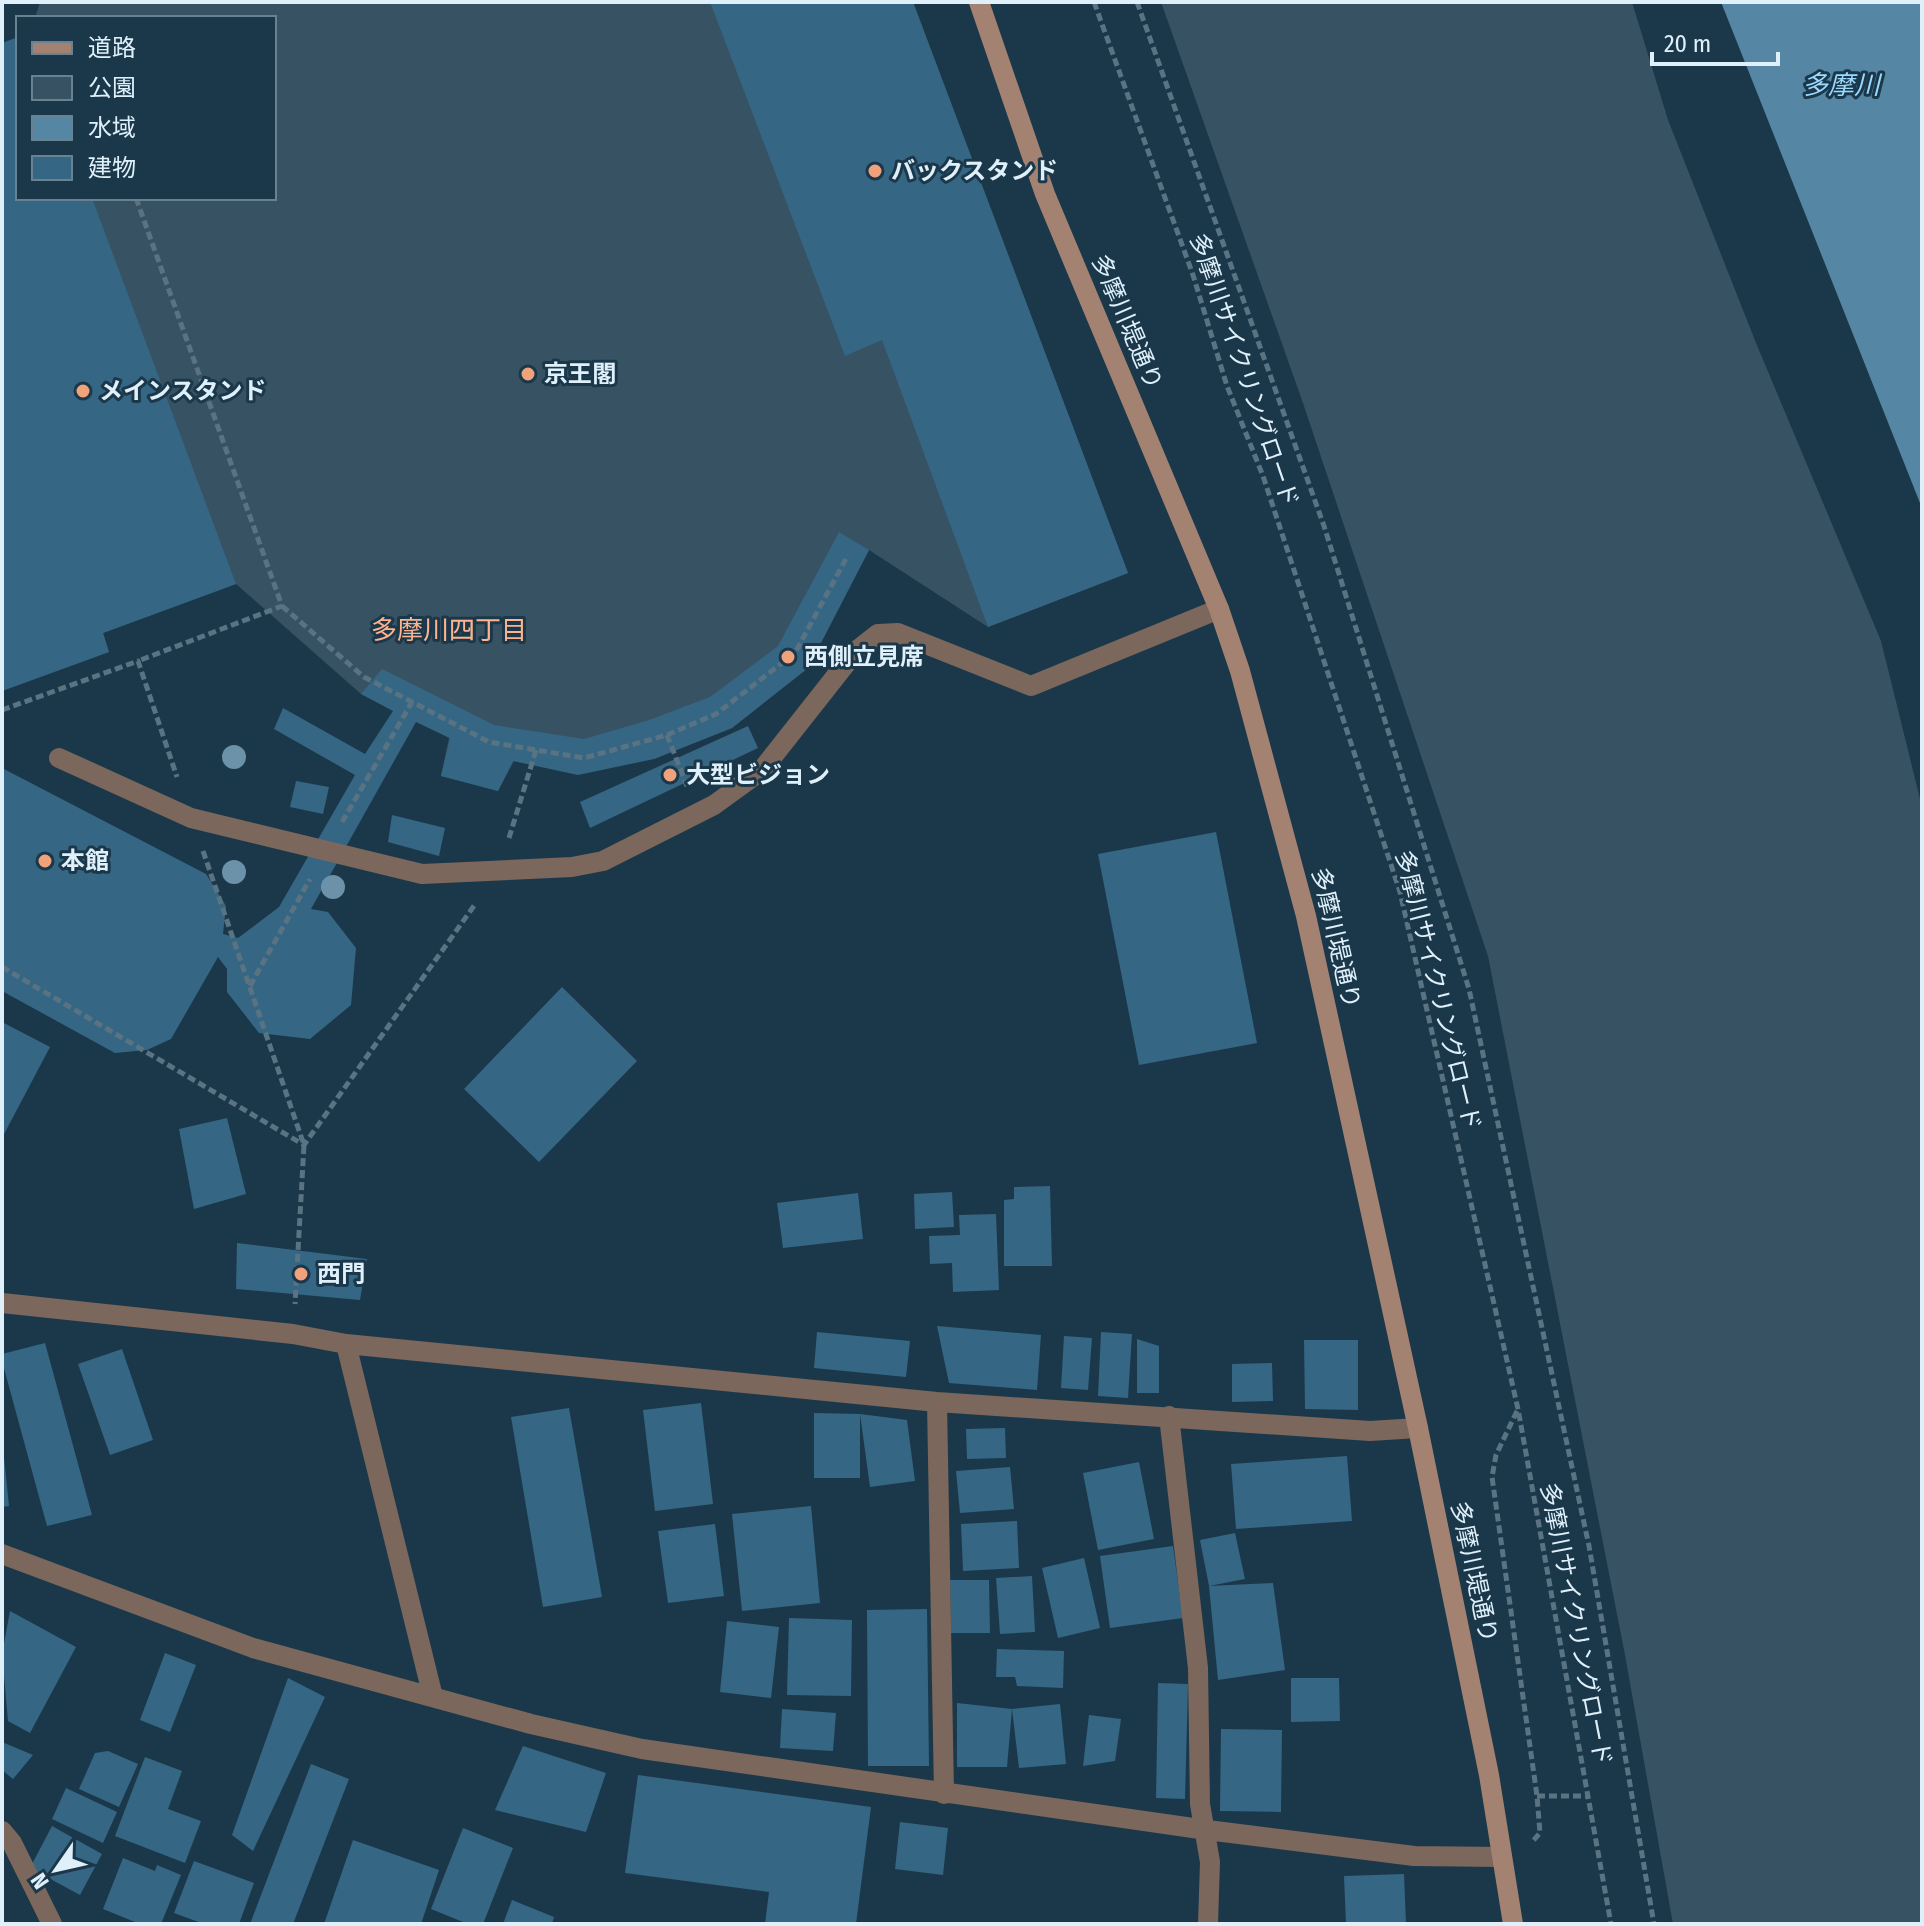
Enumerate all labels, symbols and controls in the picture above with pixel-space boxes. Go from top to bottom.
legend [16,16,276,200]
scale bar [1652,16,1778,66]
text: 20 m [1664,30,1711,58]
text: 道路 [88,34,136,62]
water label: 多摩川 [1802,70,1883,101]
text: 公園 [88,74,136,102]
text: 水域 [88,114,136,142]
text: 建物 [88,154,136,182]
place label: バックスタンド [891,157,1058,185]
marker: バックスタンド [866,162,884,180]
street label: 多摩川サイクリングロード [1184,230,1304,510]
street label: 多摩川堤通り [1086,250,1168,394]
place label: 京王閣 [544,360,616,388]
marker: 京王閣 [519,365,537,383]
place label: メインスタンド [99,377,267,405]
marker: メインスタンド [74,382,92,400]
district label: 多摩川四丁目 [371,615,527,646]
place label: 西側立見席 [804,643,924,671]
marker: 西側立見席 [779,648,797,666]
place label: 大型ビジョン [686,761,830,789]
marker: 大型ビジョン [661,766,679,784]
place label: 本館 [61,847,109,875]
street label: 多摩川サイクリングロード [1390,847,1486,1133]
marker: 本館 [36,852,54,870]
street label: 多摩川堤通り [1306,865,1366,1011]
place label: 西門 [317,1260,365,1288]
marker: 西門 [292,1265,310,1283]
street label: 多摩川サイクリングロード [1535,1480,1617,1768]
street label: 多摩川堤通り [1445,1499,1503,1645]
north arrow [16,1830,96,1910]
text: N [25,1868,55,1894]

